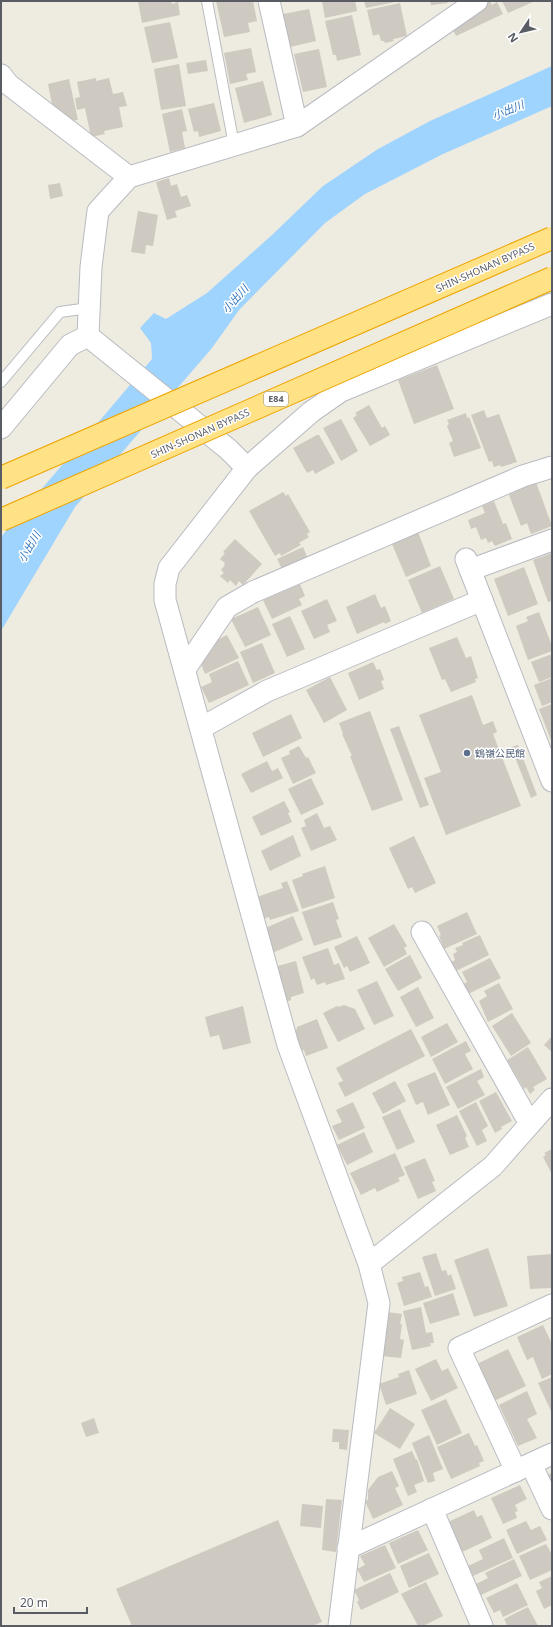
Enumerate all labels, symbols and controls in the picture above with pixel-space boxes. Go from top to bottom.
north arrow [501,12,541,52]
text: N [504,30,521,46]
water label: 小出川 [490,96,527,123]
street label: SHIN-SHONAN BYPASS [433,239,537,295]
water label: 小出川 [218,281,252,316]
road number: E84 [264,392,288,406]
street label: SHIN-SHONAN BYPASS [148,405,252,461]
water label: 小出川 [14,528,44,565]
place label: 鶴嶺公民館 [475,746,525,760]
marker: 鶴嶺公民館 [462,748,472,758]
scale bar [14,1589,87,1615]
text: 20 m [20,1594,48,1611]

